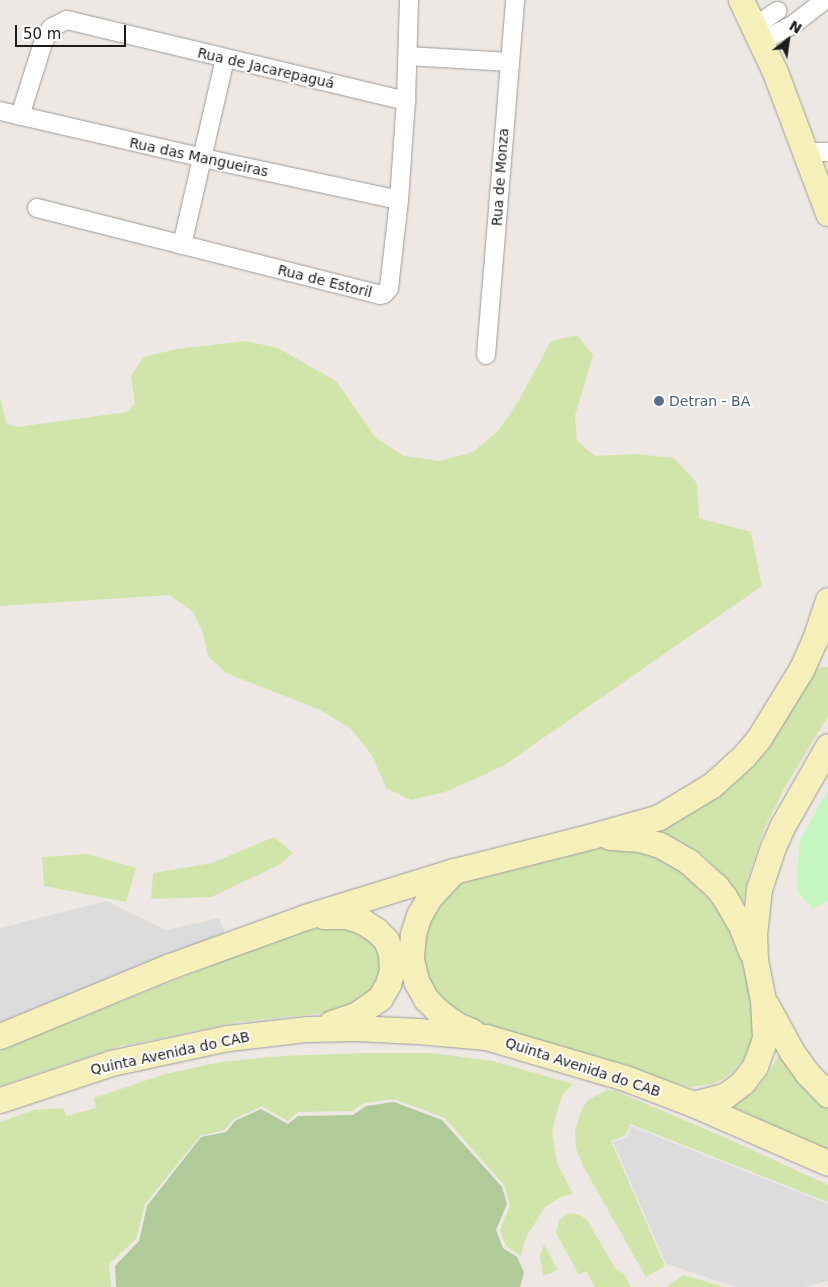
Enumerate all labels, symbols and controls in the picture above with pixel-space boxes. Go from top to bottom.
scale bar [18,15,129,47]
north arrow [763,15,813,65]
text: N [786,17,805,37]
text: 50 m [23,25,61,43]
street label: Rua de Jacarepaguá [196,44,336,92]
street label: Rua de Monza [488,127,512,227]
street label: Rua das Mangueiras [128,134,270,180]
street label: Rua de Estoril [276,261,374,301]
place label: Detran - BA [669,393,750,409]
marker: Detran - BA [653,395,665,407]
street label: Quinta Avenida do CAB [89,1028,251,1078]
street label: Quinta Avenida do CAB [503,1034,663,1100]

